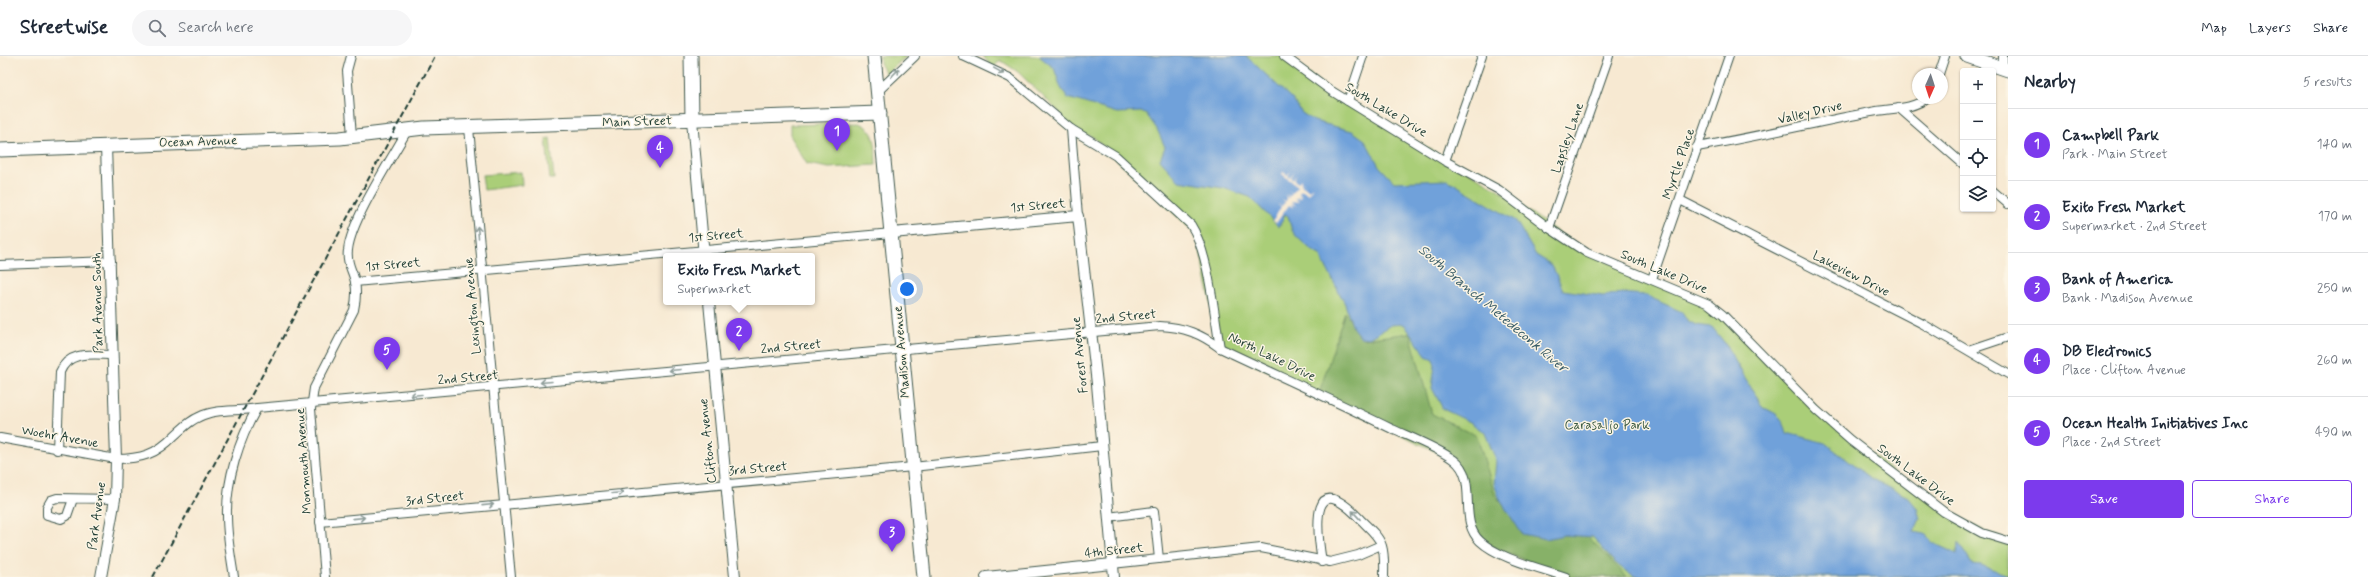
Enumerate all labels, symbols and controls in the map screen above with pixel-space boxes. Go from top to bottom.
search box [132,10,412,46]
text: Streetwise [20,15,108,40]
icon: search [146,17,168,39]
text: Search here [178,18,254,38]
text: Map [2201,19,2227,37]
text: Layers [2249,19,2291,37]
text: Share [2313,19,2348,37]
one-way arrow [891,68,900,78]
one-way arrow [993,68,1005,76]
north arrow [1912,68,1948,104]
map controls [1960,68,1996,212]
button: + [1960,68,1996,104]
text: Nearby [2024,71,2076,93]
text: 5 results [2303,74,2352,91]
street label: South Lake Drive [1342,79,1430,141]
street label: Valley Drive [1776,97,1844,129]
street label: Lapsley Lane [1548,100,1588,176]
button: − [1960,104,1996,140]
street label: Main Street [602,112,672,132]
pin: 1 [824,118,850,151]
street label: Myrtle Place [1659,126,1699,202]
text: Campbell Park [2062,126,2159,146]
street label: Ocean Avenue [159,132,237,152]
pin: 4 [647,135,673,168]
text: 1 [2034,136,2040,153]
text: 140 m [2317,136,2352,153]
button: locate [1960,140,1996,176]
text: Park · Main Street [2062,146,2168,163]
button: layers [1960,176,1996,212]
street label: 1st Street [1010,195,1067,217]
text: Exito Fresh Market [2062,198,2186,218]
text: 2 [2034,208,2040,225]
text: 170 m [2318,208,2352,225]
text: Supermarket · 2nd Street [2062,218,2207,235]
street label: 1st Street [688,225,745,247]
one-way arrow [474,226,482,239]
water label: South Branch Metedeconk River [1415,241,1573,378]
street label: South Lake Drive [1618,246,1710,298]
street label: Lakeview Drive [1809,247,1893,301]
street label: Park Avenue South [89,252,107,354]
popup [663,253,815,305]
street label: 1st Street [365,254,422,276]
street label: Lexington Avenue [460,257,488,355]
text: Exito Fresh Market [677,261,801,281]
text: Bank of America [2062,270,2173,290]
your location [897,279,917,299]
text: 3 [2034,280,2040,297]
text: 250 m [2317,280,2352,297]
text: Supermarket [677,281,751,298]
text: Bank · Madison Avenue [2062,290,2193,307]
street label: Madison Avenue [889,305,915,399]
street label: 2nd Street [1095,306,1157,328]
street label: Forest Avenue [1068,316,1092,394]
pin: 2 [726,318,752,351]
street label: North Lake Drive [1225,328,1319,386]
street label: 2nd Street [760,336,822,358]
pin: 5 [374,337,400,370]
text: DB Electronics [2062,342,2151,362]
text: 4 [2033,352,2041,369]
text: 260 m [2317,352,2352,369]
text: Place · Clifton Avenue [2062,362,2186,379]
one-way arrow [669,366,682,374]
street label: 2nd Street [437,367,499,389]
one-way arrow [540,379,553,386]
one-way arrow [410,391,423,398]
street label: Clifton Avenue [695,398,721,484]
street label: Monmouth Avenue [292,408,316,514]
text: Ocean Health Initiatives Inc [2062,414,2248,434]
park label: Carasaljo Park [1564,417,1650,434]
street label: Woehr Avenue [20,422,100,452]
text: 5 [2033,424,2041,441]
text: 490 m [2315,424,2352,441]
text: Place · 2nd Street [2062,434,2161,451]
street label: South Lake Drive [1874,440,1958,510]
street label: 3rd Street [728,458,788,480]
button: Save [2024,480,2184,518]
button: Share [2192,480,2352,518]
street label: Park Avenue [84,481,110,551]
street label: 3rd Street [405,487,465,511]
one-way arrow [611,490,624,497]
one-way arrow [481,502,494,509]
one-way arrow [1352,510,1361,520]
one-way arrow [352,515,365,522]
pin: 3 [879,519,905,552]
street label: 4th Street [1084,539,1145,563]

